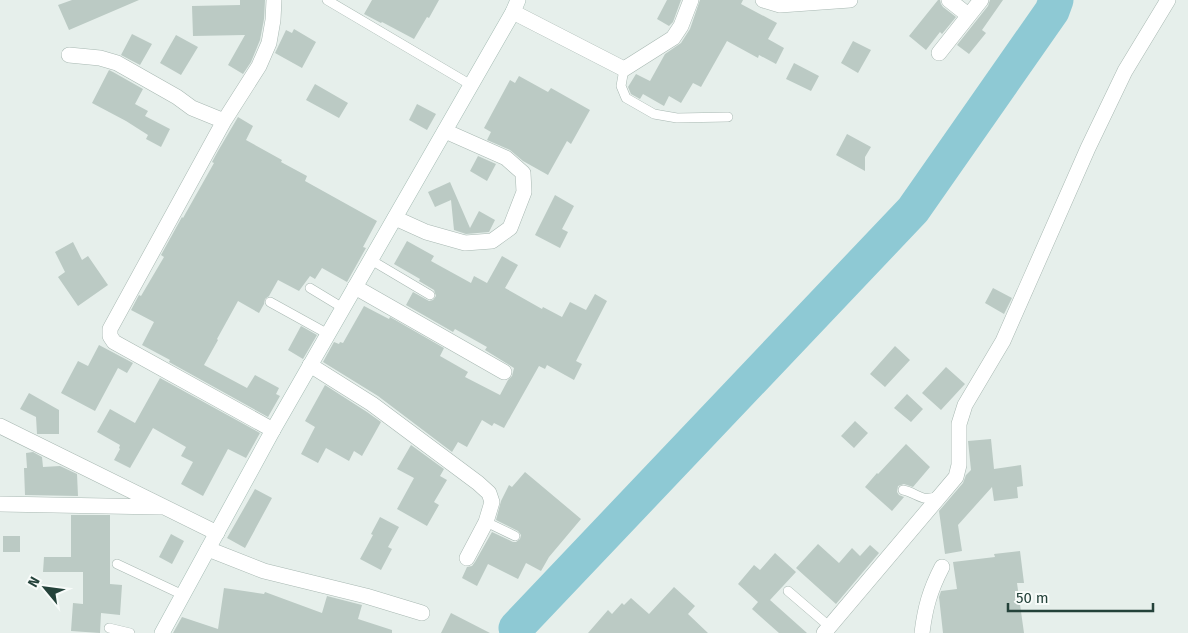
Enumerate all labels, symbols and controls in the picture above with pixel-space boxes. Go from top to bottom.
north arrow [20,563,70,613]
text: N [24,574,44,590]
scale bar [1008,580,1153,612]
text: 50 m [1016,589,1049,607]

